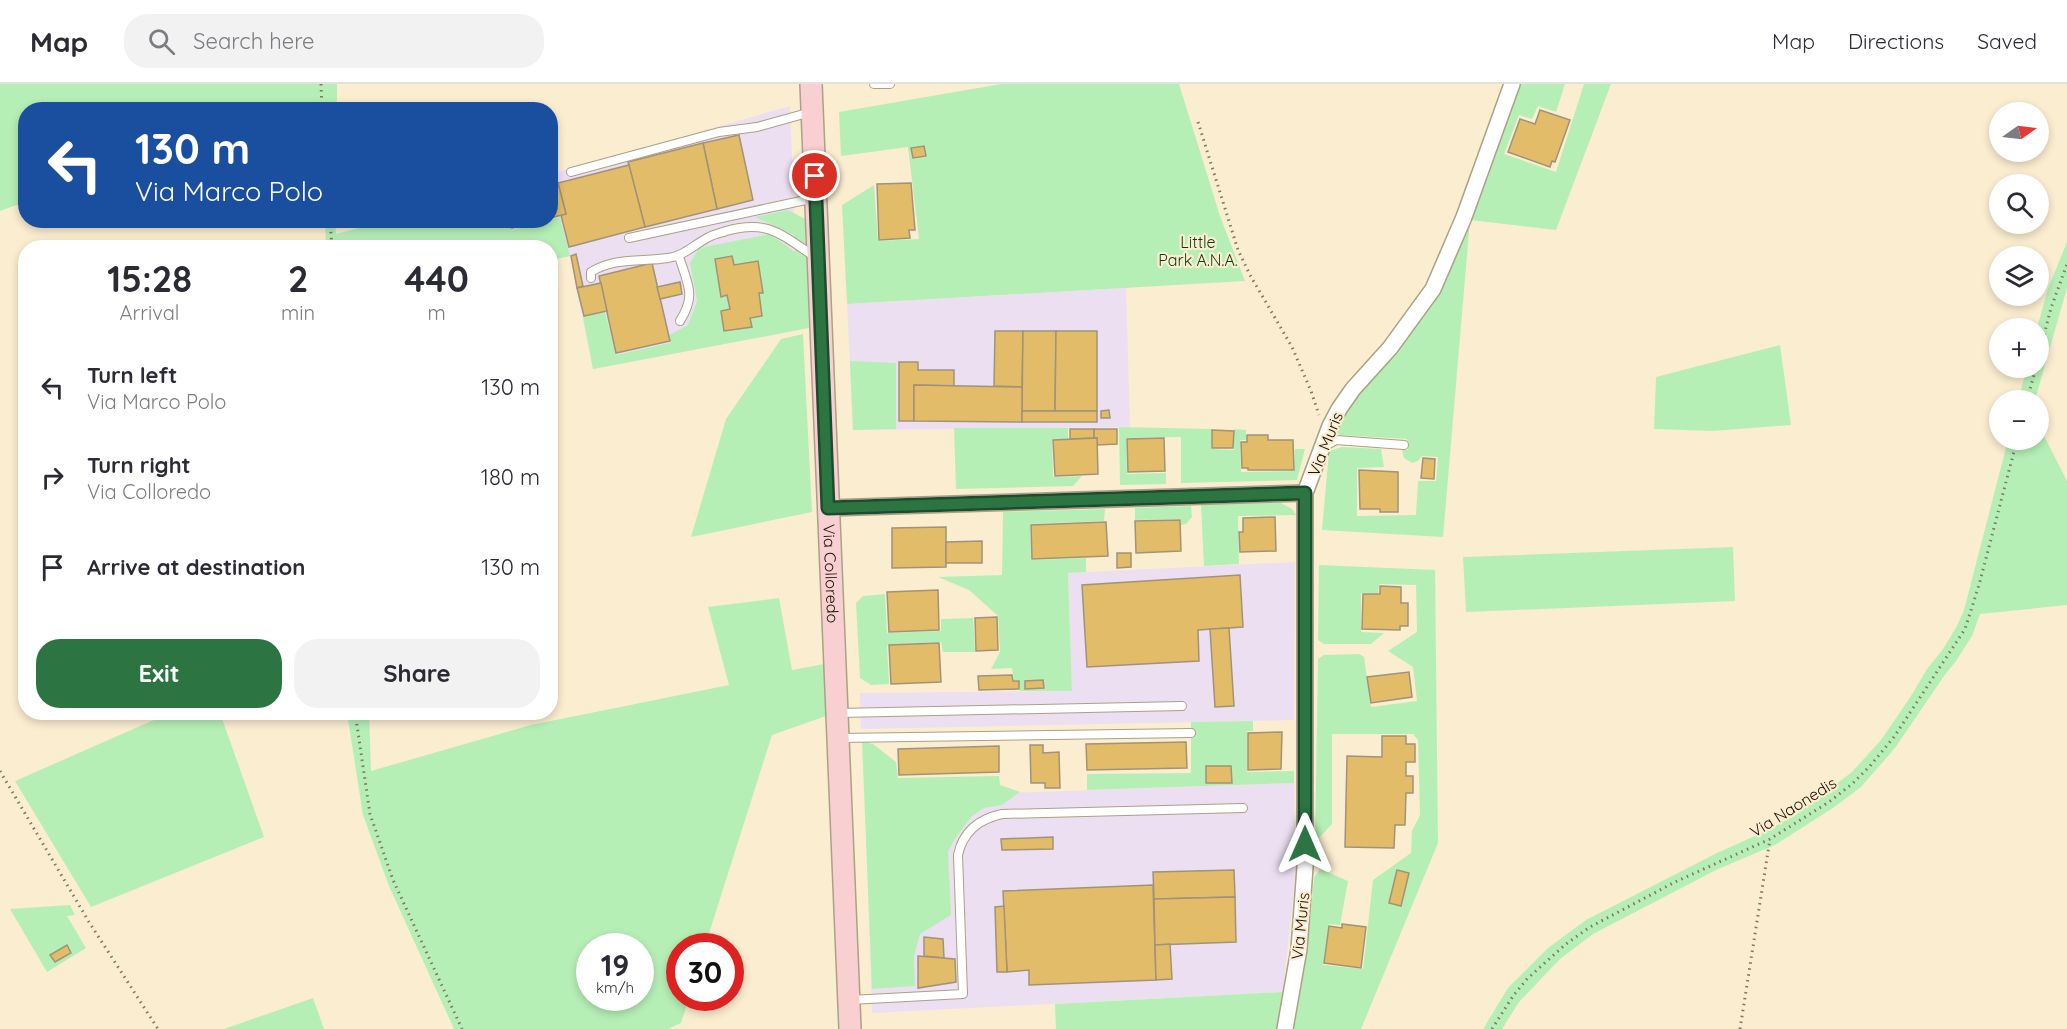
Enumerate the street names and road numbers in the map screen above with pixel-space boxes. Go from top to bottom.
street label: Via Muris [1303,409,1347,479]
street label: Via Colloredo [819,524,843,624]
street label: Via Naonedis [1746,773,1840,841]
street label: Via Muris [1287,891,1313,961]

